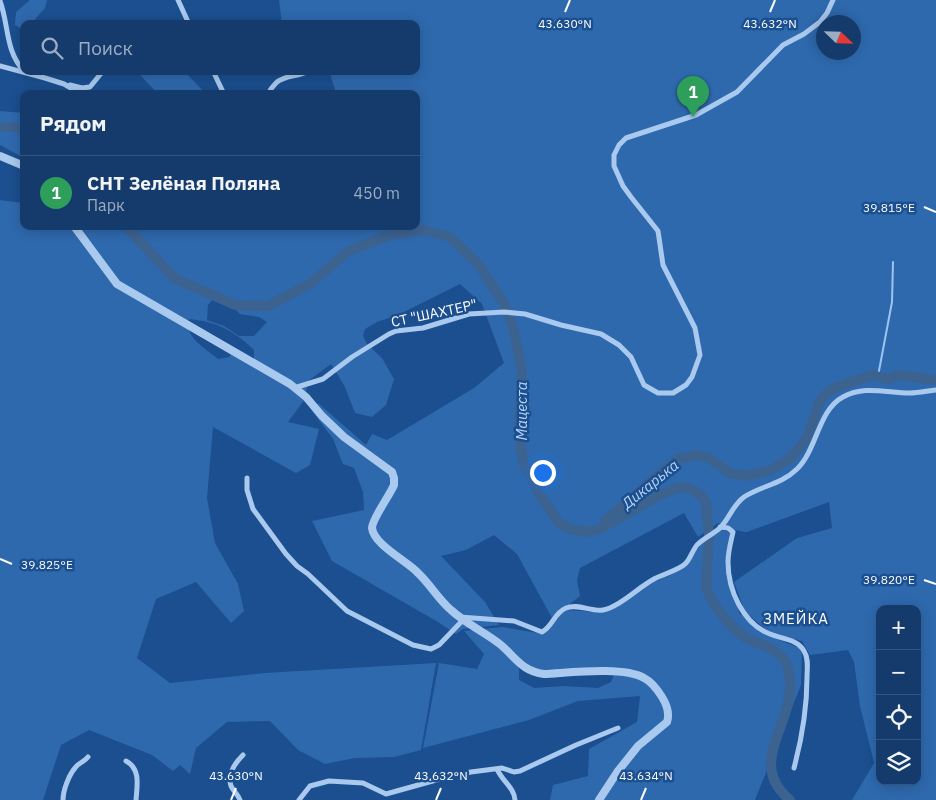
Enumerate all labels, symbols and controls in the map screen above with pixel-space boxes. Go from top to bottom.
north arrow [816,15,861,60]
text: 43.630°N [538,16,592,31]
text: 43.632°N [743,16,797,31]
search box [20,20,420,75]
icon: search [38,34,66,62]
text: Поиск [78,36,133,60]
pin: 1 [677,76,709,117]
text: Рядом [40,109,107,137]
text: СНТ Зелёная Поляна [87,171,280,195]
text: 1 [51,183,61,203]
text: 450 m [353,183,400,203]
text: Парк [87,195,125,215]
text: 39.815°E [863,200,915,215]
street label: СТ "ШАХТЕР" [389,295,479,331]
water label: Мацеста [512,381,531,440]
water label: Дикарька [616,455,682,514]
your location [530,460,556,486]
text: 39.825°E [21,557,73,572]
text: 39.820°E [863,572,915,587]
map controls [876,605,921,785]
button: + [876,605,921,650]
district label: ЗМЕЙКА [763,609,829,628]
button: − [876,650,921,695]
button: locate [876,695,921,740]
button: layers [876,740,921,785]
text: 43.630°N [209,768,263,783]
text: 43.632°N [414,768,468,783]
text: 43.634°N [619,768,673,783]

